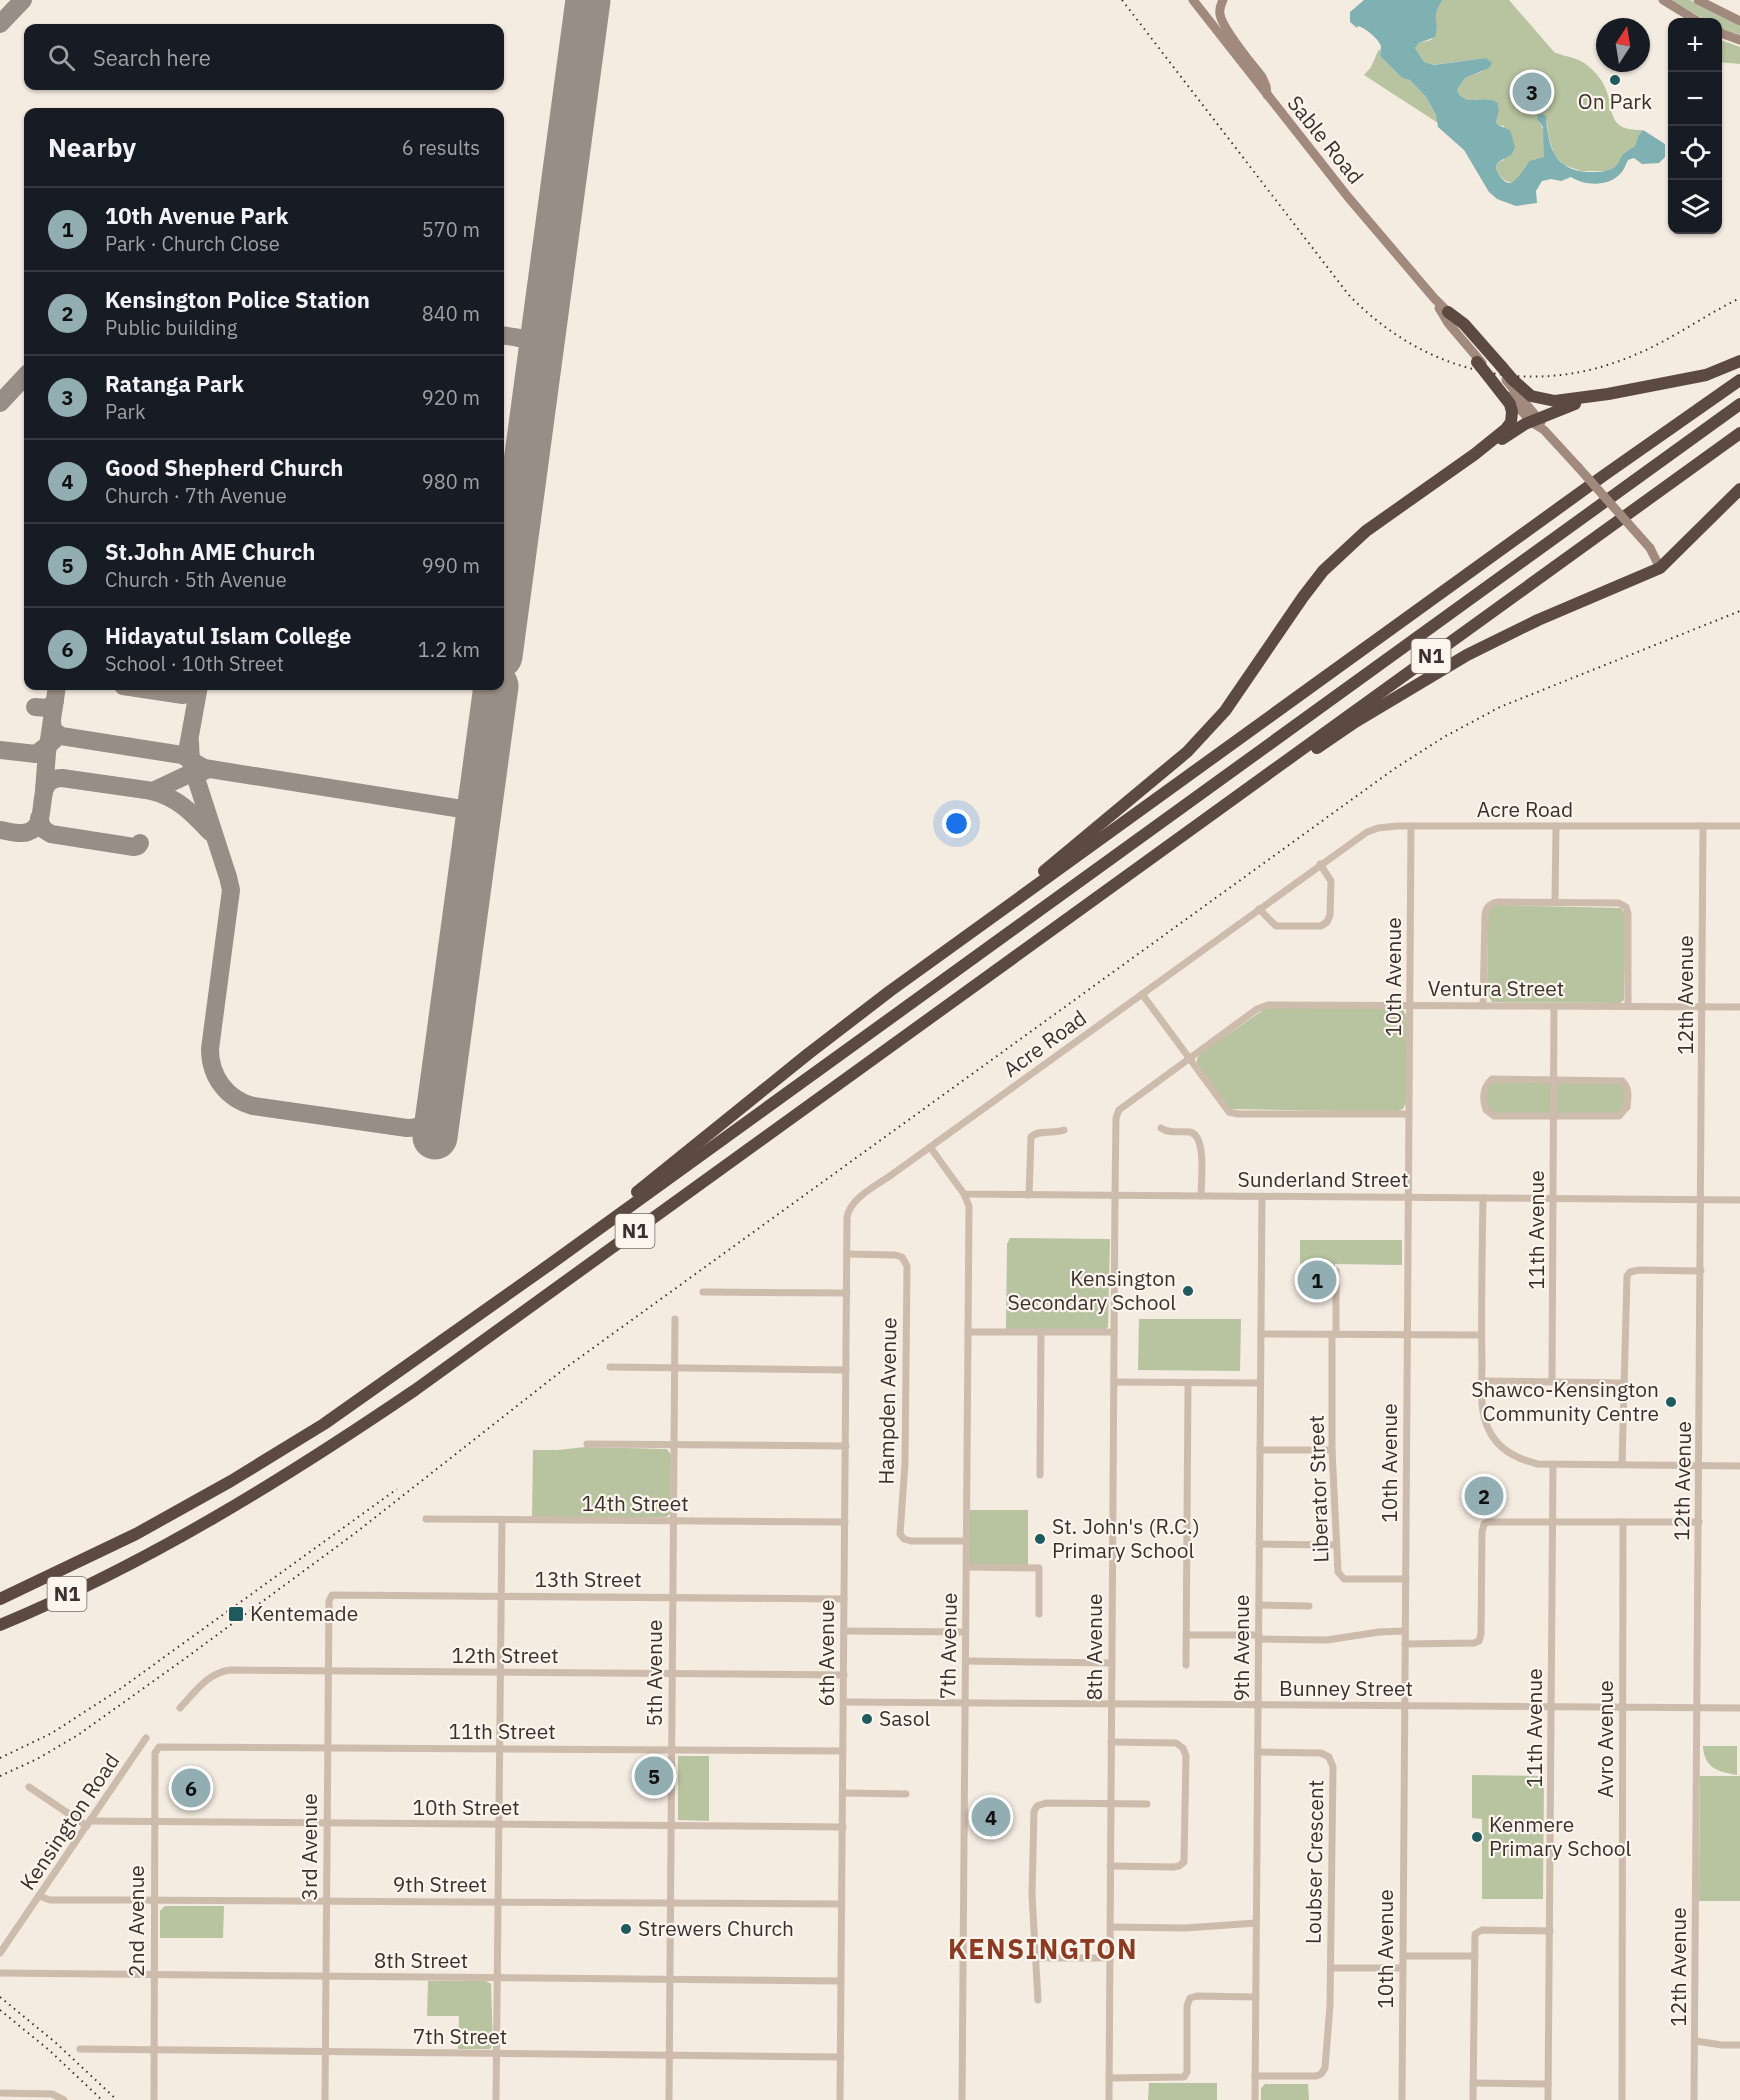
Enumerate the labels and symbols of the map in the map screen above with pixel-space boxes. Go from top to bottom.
north arrow [1596,18,1650,72]
pin: 3 [1512,70,1552,115]
marker: On Park [1608,73,1622,87]
place label: On Park [1578,87,1652,115]
street label: Sable Road [1282,89,1370,189]
road number: N1 [1412,639,1450,673]
street label: Acre Road [1477,795,1573,823]
your location [942,809,971,838]
street label: 10th Avenue [1379,917,1407,1037]
street label: 12th Avenue [1671,935,1699,1055]
street label: Ventura Street [1428,974,1564,1002]
street label: Acre Road [997,1004,1092,1083]
street label: Sunderland Street [1237,1165,1409,1193]
street label: 11th Avenue [1522,1170,1550,1290]
road number: N1 [616,1214,654,1248]
pin: 1 [1298,1258,1336,1302]
place label: Kensington Secondary School [1007,1264,1176,1316]
marker: Kensington Secondary School [1181,1284,1195,1298]
street label: Hampden Avenue [872,1317,902,1485]
place label: Shawco-Kensington Community Centre [1471,1375,1659,1427]
marker: Shawco-Kensington Community Centre [1664,1395,1678,1409]
street label: 10th Avenue [1375,1403,1403,1523]
street label: Liberator Street [1301,1415,1335,1563]
street label: 12th Avenue [1667,1421,1697,1541]
pin: 2 [1464,1474,1504,1518]
street label: 14th Street [581,1489,689,1517]
place label: St. John's (R.C.) Primary School [1052,1512,1200,1564]
marker: St. John's (R.C.) Primary School [1033,1532,1047,1546]
street label: 13th Street [534,1565,642,1593]
road number: N1 [48,1577,86,1611]
street label: 7th Avenue [933,1592,963,1700]
street label: 8th Avenue [1080,1594,1108,1700]
street label: 9th Avenue [1227,1595,1255,1701]
place label: Kentemade [250,1599,358,1627]
street label: 6th Avenue [812,1600,840,1706]
marker: Kentemade [227,1605,245,1623]
street label: 5th Avenue [640,1620,668,1726]
street label: 12th Street [451,1641,559,1669]
street label: 11th Avenue [1520,1668,1548,1788]
street label: Bunney Street [1279,1674,1413,1702]
street label: Avro Avenue [1591,1680,1619,1798]
place label: Sasol [879,1704,930,1732]
marker: Sasol [860,1712,874,1726]
street label: 11th Street [448,1717,556,1745]
street label: Kensington Road [13,1748,125,1895]
pin: 5 [634,1754,674,1798]
pin: 6 [172,1766,210,1810]
street label: Loubser Crescent [1299,1780,1329,1944]
street label: 3rd Avenue [295,1793,323,1901]
street label: 10th Street [412,1793,520,1821]
pin: 4 [972,1794,1010,1840]
place label: Kenmere Primary School [1489,1810,1632,1862]
marker: Kenmere Primary School [1470,1830,1484,1844]
street label: 2nd Avenue [122,1865,150,1977]
street label: 9th Street [393,1870,487,1898]
street label: 10th Avenue [1371,1889,1399,2009]
street label: 12th Avenue [1664,1907,1692,2027]
place label: Strewers Church [638,1914,794,1942]
marker: Strewers Church [619,1922,633,1936]
district label: KENSINGTON [948,1931,1138,1966]
street label: 8th Street [374,1946,468,1974]
street label: 7th Street [413,2022,507,2050]

